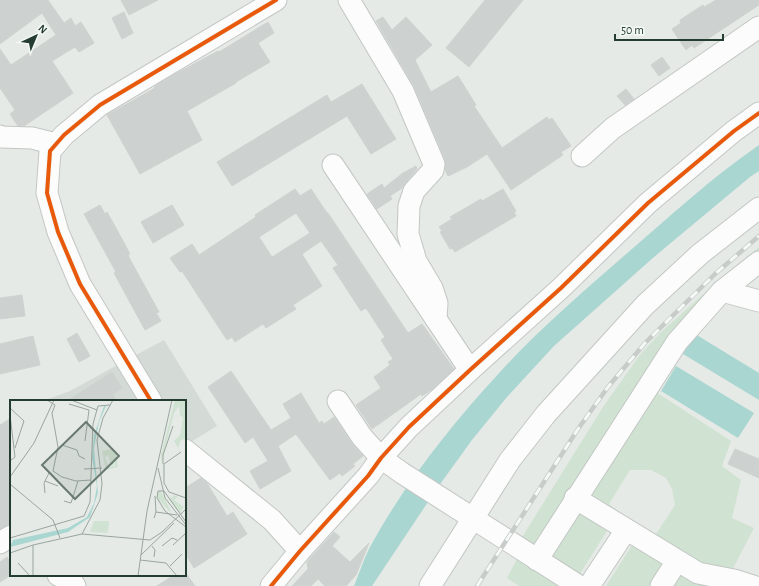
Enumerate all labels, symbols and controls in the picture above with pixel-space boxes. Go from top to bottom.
north arrow [16,16,56,56]
scale bar [615,16,723,42]
text: N [36,23,49,36]
text: 50 m [621,24,644,36]
inset map [10,400,186,576]

